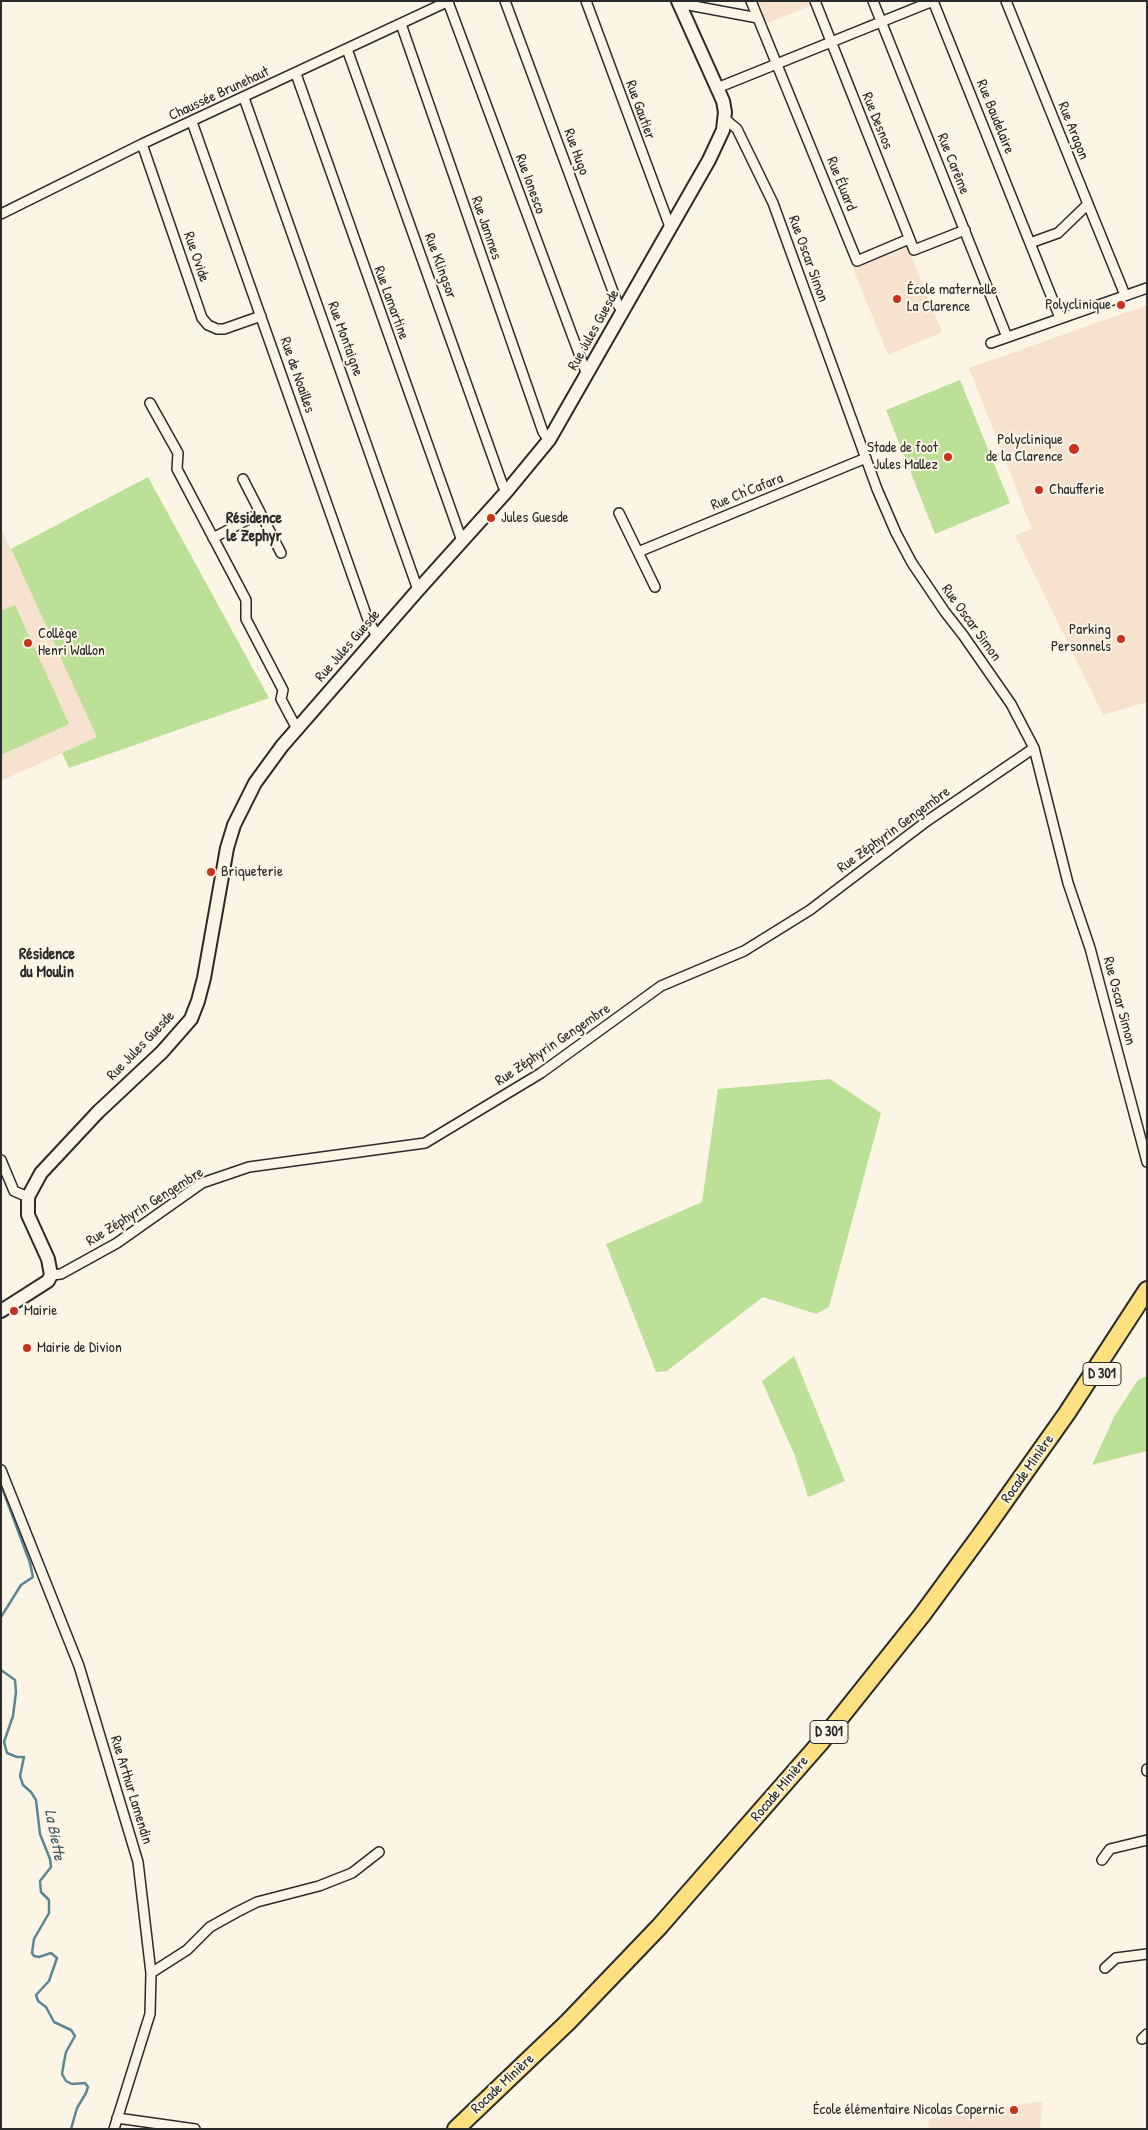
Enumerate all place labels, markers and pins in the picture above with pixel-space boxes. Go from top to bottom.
place label: École maternelle La Clarence [907,281,997,316]
marker: École maternelle La Clarence [891,293,903,305]
place label: Polyclinique [1045,296,1111,314]
marker: Polyclinique [1115,299,1127,311]
place label: Polyclinique de la Clarence [986,431,1063,466]
place label: Stade de foot Jules Mallez [867,439,938,474]
marker: Polyclinique de la Clarence [1067,442,1081,456]
marker: Stade de foot Jules Mallez [942,451,954,463]
place label: Chaufferie [1049,481,1104,499]
marker: Chaufferie [1033,484,1045,496]
place label: Jules Guesde [501,509,568,527]
marker: Jules Guesde [485,512,497,524]
place label: Parking Personnels [1051,621,1111,656]
place label: Collège Henri Wallon [38,625,105,660]
marker: Parking Personnels [1115,633,1127,645]
marker: Collège Henri Wallon [22,637,34,649]
place label: Briqueterie [221,863,283,881]
marker: Briqueterie [205,866,217,878]
place label: Mairie [24,1302,57,1320]
marker: Mairie [8,1305,20,1317]
place label: Mairie de Divion [37,1339,122,1357]
marker: Mairie de Divion [21,1342,33,1354]
place label: École élémentaire Nicolas Copernic [813,2101,1004,2119]
marker: École élémentaire Nicolas Copernic [1008,2104,1020,2116]

